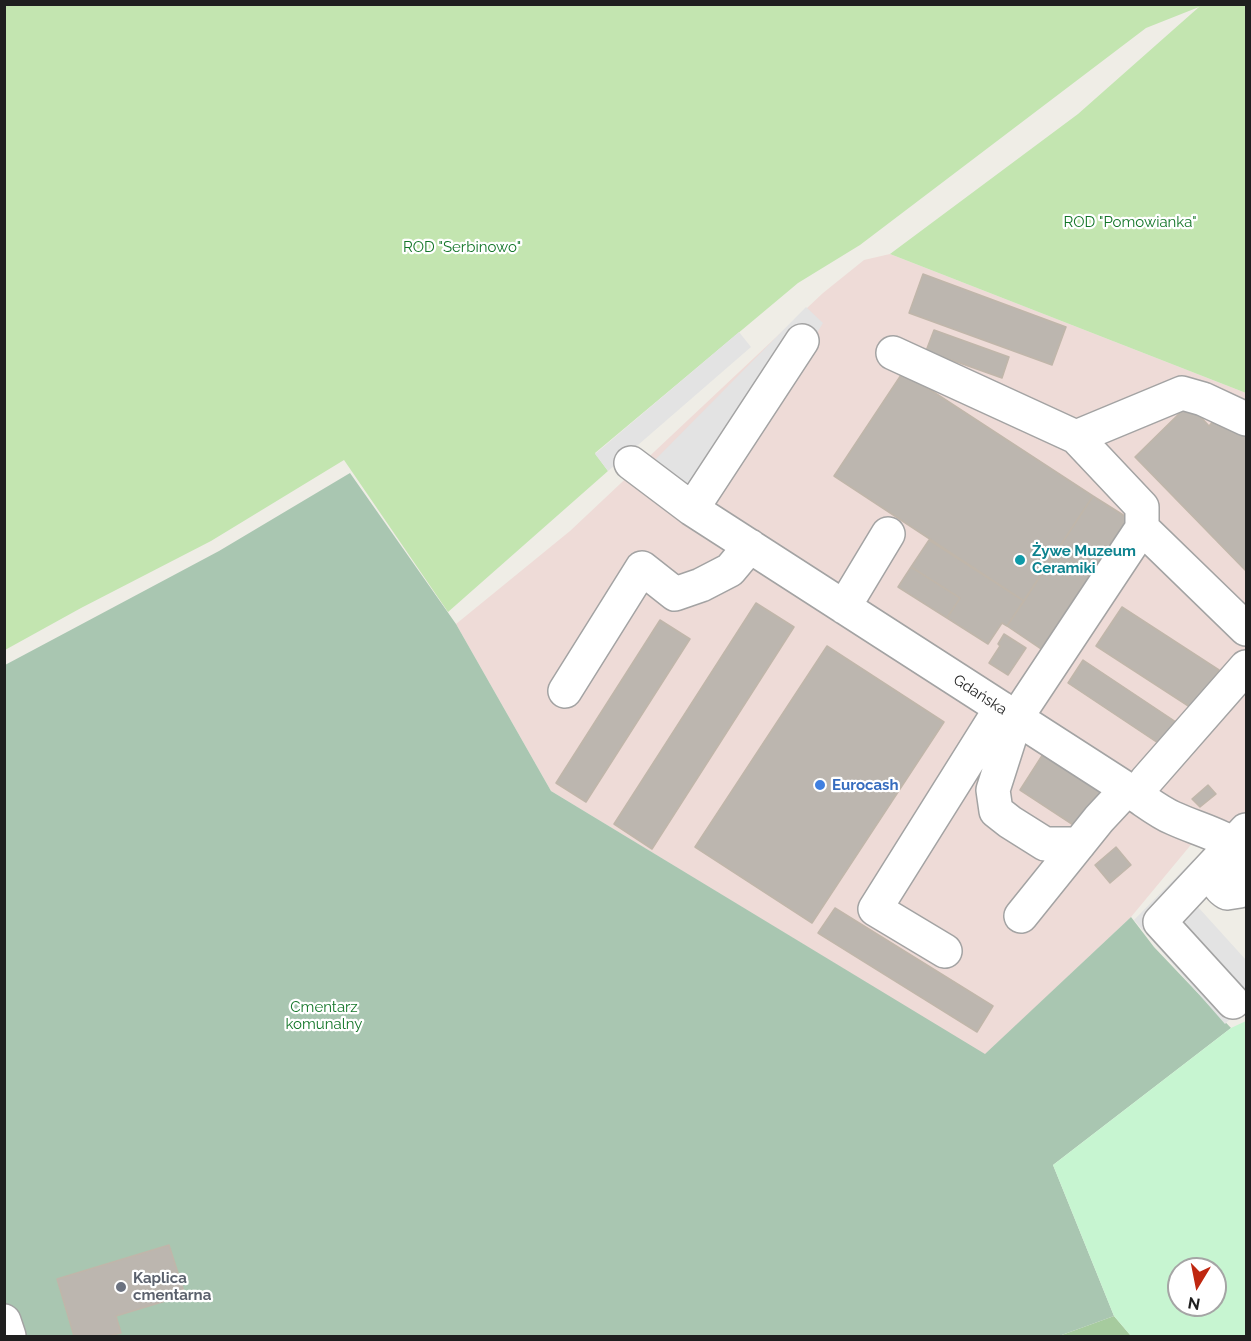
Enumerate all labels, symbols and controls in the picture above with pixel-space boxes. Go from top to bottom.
park label: ROD "Pomowianka" [1063,213,1197,231]
park label: ROD "Serbinowo" [403,238,521,256]
place label: Żywe Muzeum Ceramiki [1032,542,1136,577]
marker: Żywe Muzeum Ceramiki [1013,553,1027,567]
street label: Gdańska [950,671,1010,719]
place label: Eurocash [832,776,899,794]
marker: Eurocash [813,778,827,792]
park label: Cmentarz komunalny [286,998,362,1033]
north arrow [1167,1257,1227,1317]
place label: Kaplica cmentarna [133,1269,211,1304]
marker: Kaplica cmentarna [114,1280,128,1294]
text: N [1186,1293,1202,1314]

